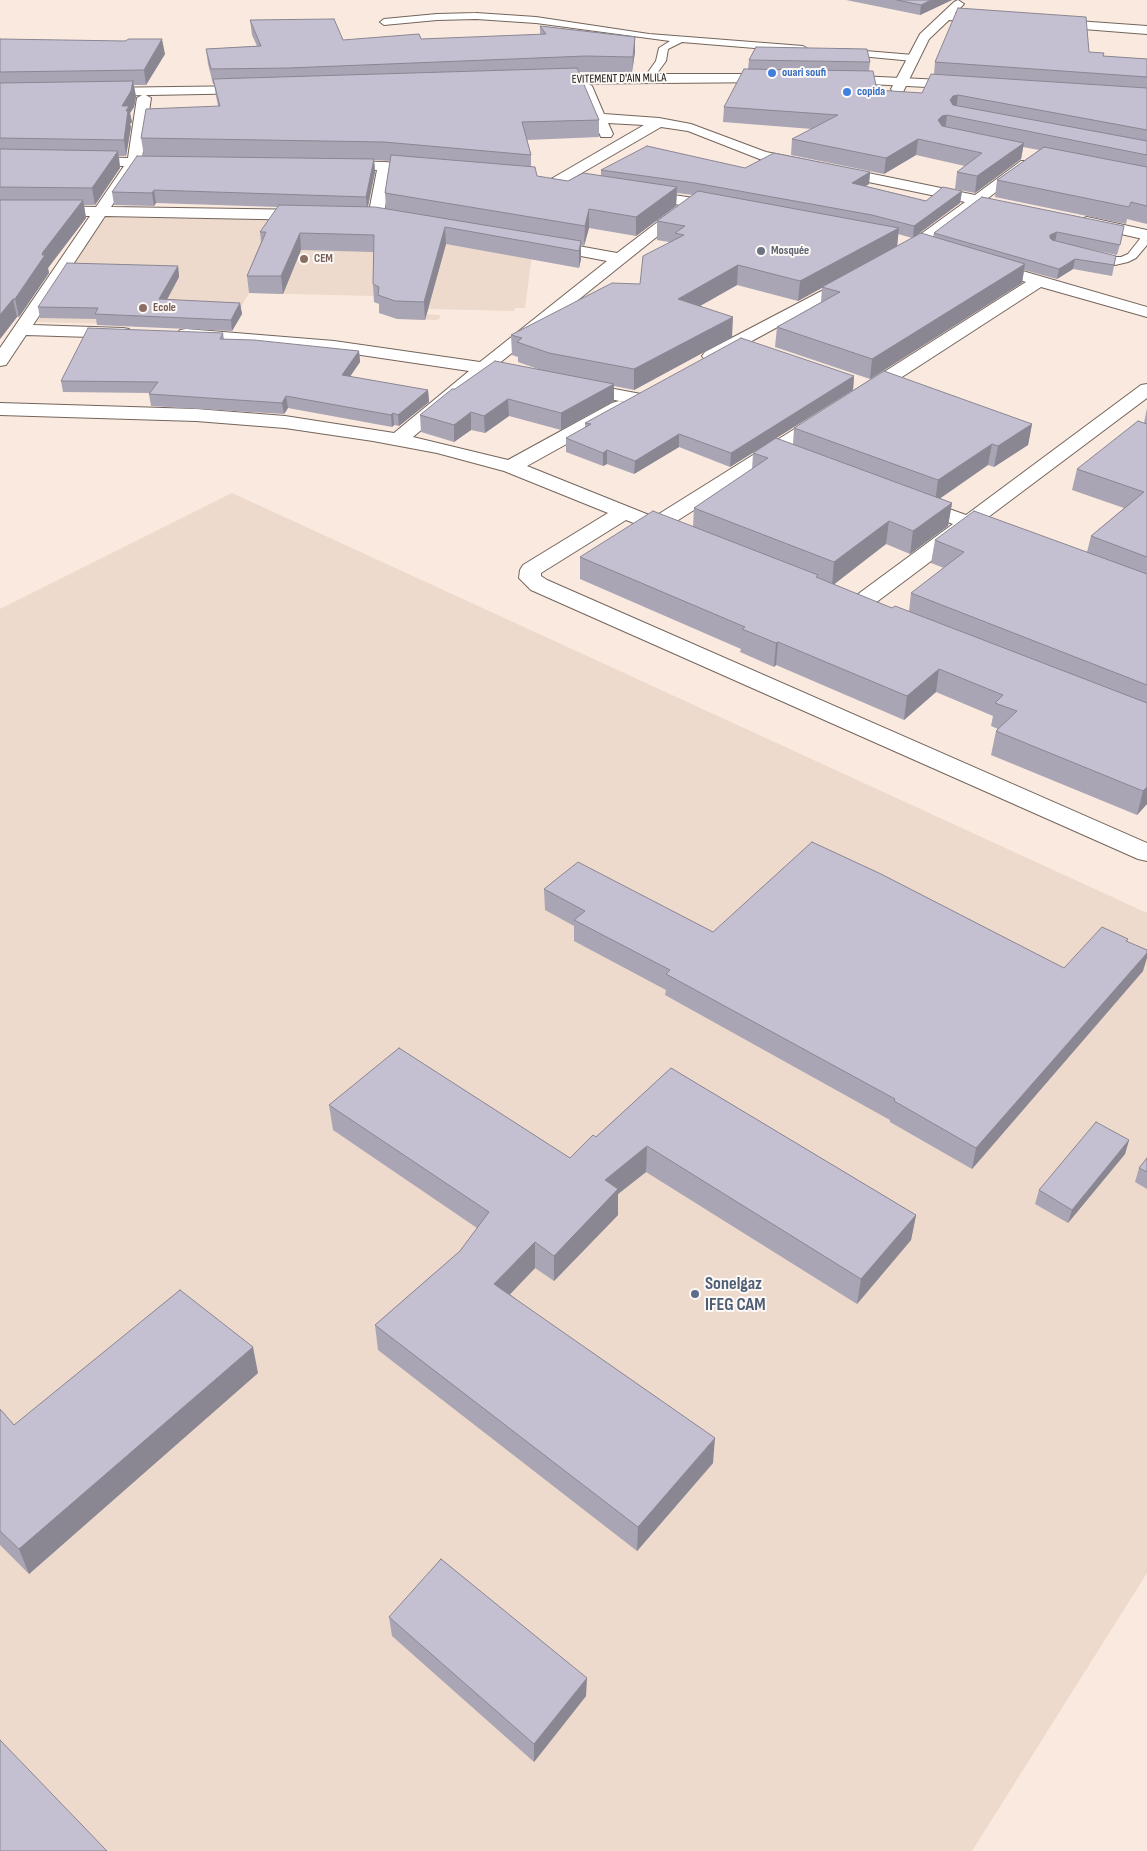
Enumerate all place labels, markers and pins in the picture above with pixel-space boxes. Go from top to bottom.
place label: ouari soufi [782,66,826,80]
marker: ouari soufi [766,67,778,79]
place label: copida [857,85,885,99]
marker: copida [841,86,853,98]
place label: Mosquée [771,244,809,258]
marker: Mosquée [755,245,767,257]
place label: CEM [314,252,333,266]
marker: CEM [298,253,310,265]
place label: Ecole [153,301,176,315]
marker: Ecole [137,302,149,314]
place label: Sonelgaz IFEG CAM [705,1273,766,1316]
marker: Sonelgaz IFEG CAM [689,1288,701,1300]

